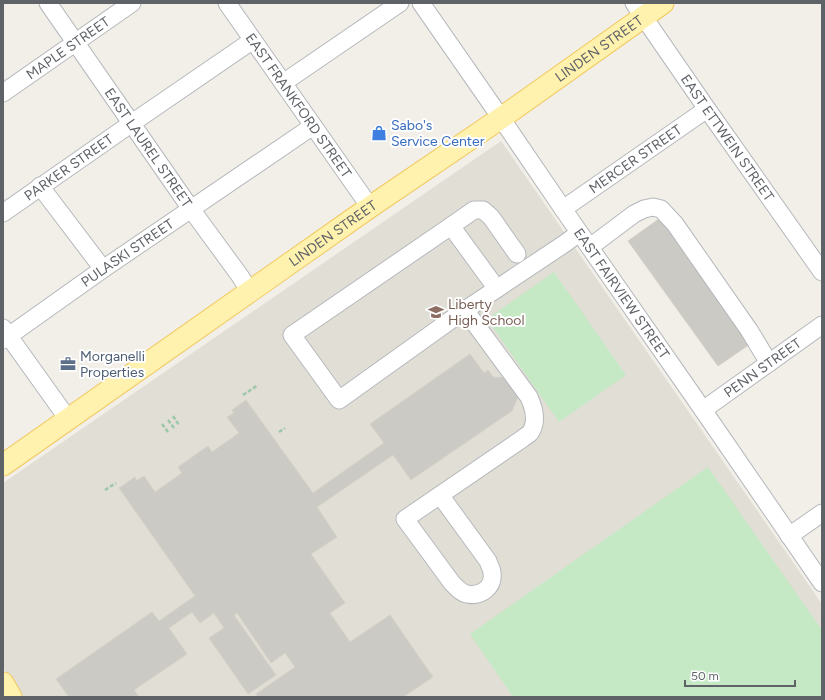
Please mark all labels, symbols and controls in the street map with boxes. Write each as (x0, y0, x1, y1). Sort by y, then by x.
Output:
street label: LINDEN STREET (552, 11, 646, 85)
street label: MAPLE STREET (23, 13, 113, 83)
street label: EAST FRANKFORD STREET (242, 30, 355, 181)
street label: EAST ETTWEIN STREET (677, 71, 778, 205)
street label: EAST LAUREL STREET (101, 85, 196, 211)
place label: Sabo's Service Center (391, 117, 485, 150)
street label: MERCER STREET (586, 121, 685, 197)
shop icon: Sabo's Service Center (370, 124, 388, 142)
street label: PARKER STREET (21, 130, 117, 204)
street label: LINDEN STREET (285, 196, 380, 270)
street label: PULASKI STREET (78, 215, 177, 290)
street label: EAST FAIRVIEW STREET (570, 225, 673, 362)
place label: Liberty High School (448, 296, 525, 329)
school or university icon: Liberty High School (427, 303, 445, 321)
street label: PENN STREET (720, 334, 805, 401)
place label: Morganelli Properties (80, 348, 145, 381)
office icon: Morganelli Properties (59, 355, 77, 373)
scale bar (685, 662, 795, 688)
text: 50 m (691, 669, 719, 683)

